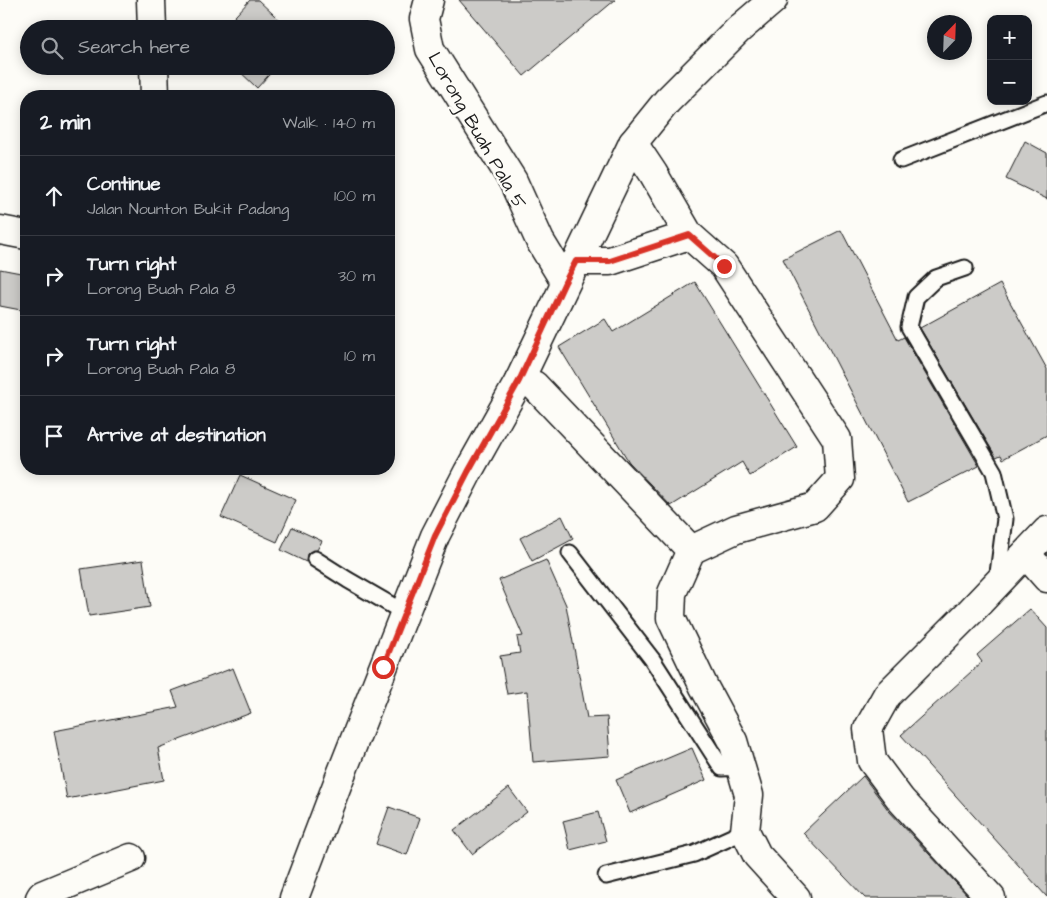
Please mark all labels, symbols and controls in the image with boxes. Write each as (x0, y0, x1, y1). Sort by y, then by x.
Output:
north arrow (927, 15, 972, 60)
map controls (987, 15, 1032, 105)
button: + (987, 15, 1032, 60)
search box (20, 20, 395, 75)
icon: search (38, 34, 66, 62)
text: Search here (78, 34, 190, 61)
street label: Lorong Buah Pala 5 (420, 47, 533, 215)
button: − (987, 60, 1032, 105)
text: 2 min (40, 108, 90, 137)
text: Walk · 140 m (283, 112, 375, 134)
text: Continue (87, 171, 161, 198)
icon: ahead (40, 182, 68, 210)
text: 100 m (334, 185, 375, 207)
text: Jalan Nounton Bukit Padang (87, 198, 289, 220)
text: Turn right (87, 251, 176, 278)
route end (713, 255, 736, 278)
icon: right (40, 262, 68, 290)
text: 30 m (338, 265, 375, 287)
text: Lorong Buah Pala 8 (87, 278, 235, 300)
text: Turn right (87, 331, 176, 358)
icon: right (40, 342, 68, 370)
text: 10 m (344, 345, 375, 367)
text: Lorong Buah Pala 8 (87, 358, 235, 380)
icon: arrive (40, 422, 68, 450)
text: Arrive at destination (87, 422, 266, 449)
route start (372, 656, 395, 679)

